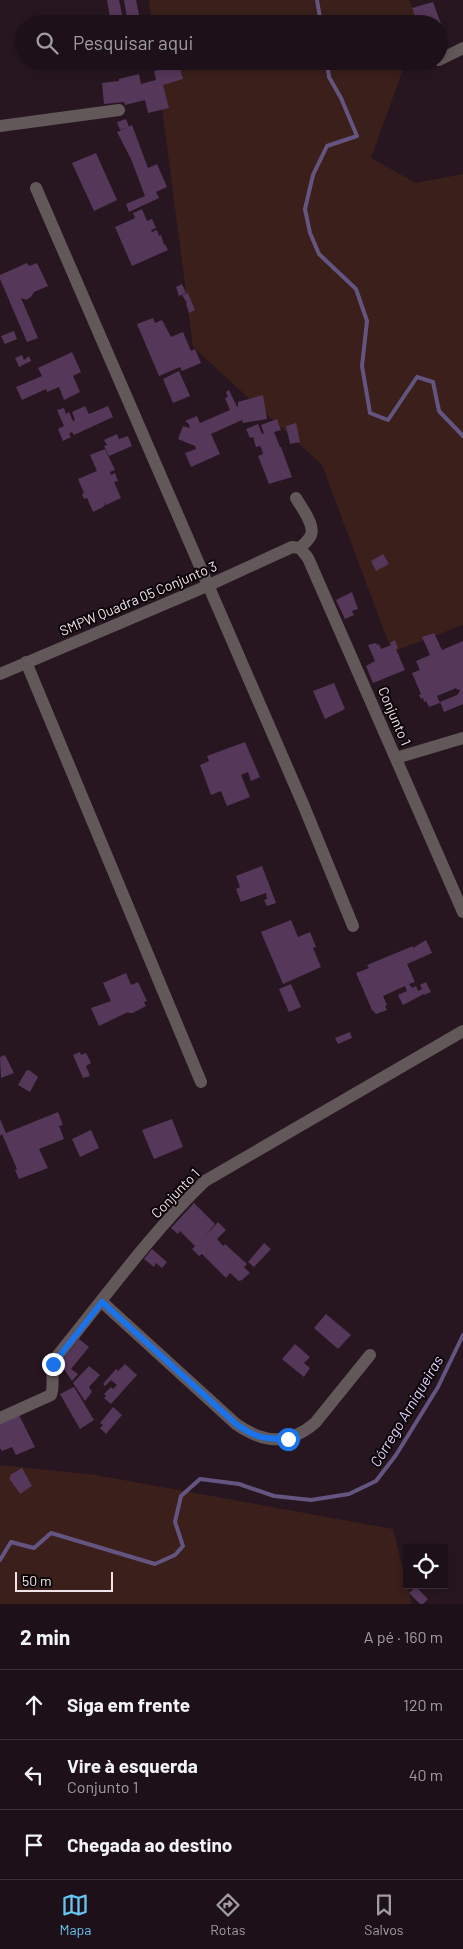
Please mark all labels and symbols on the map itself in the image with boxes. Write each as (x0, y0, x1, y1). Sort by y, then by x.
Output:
street label: SMPW Quadra 05 Conjunto 3 (57, 557, 219, 639)
street label: Conjunto 1 (375, 684, 415, 748)
street label: Conjunto 1 (147, 1165, 203, 1221)
water label: Córrego Arniqueiras (366, 1352, 446, 1470)
route end (42, 1353, 65, 1376)
route start (277, 1428, 300, 1451)
scale bar (15, 1569, 112, 1592)

